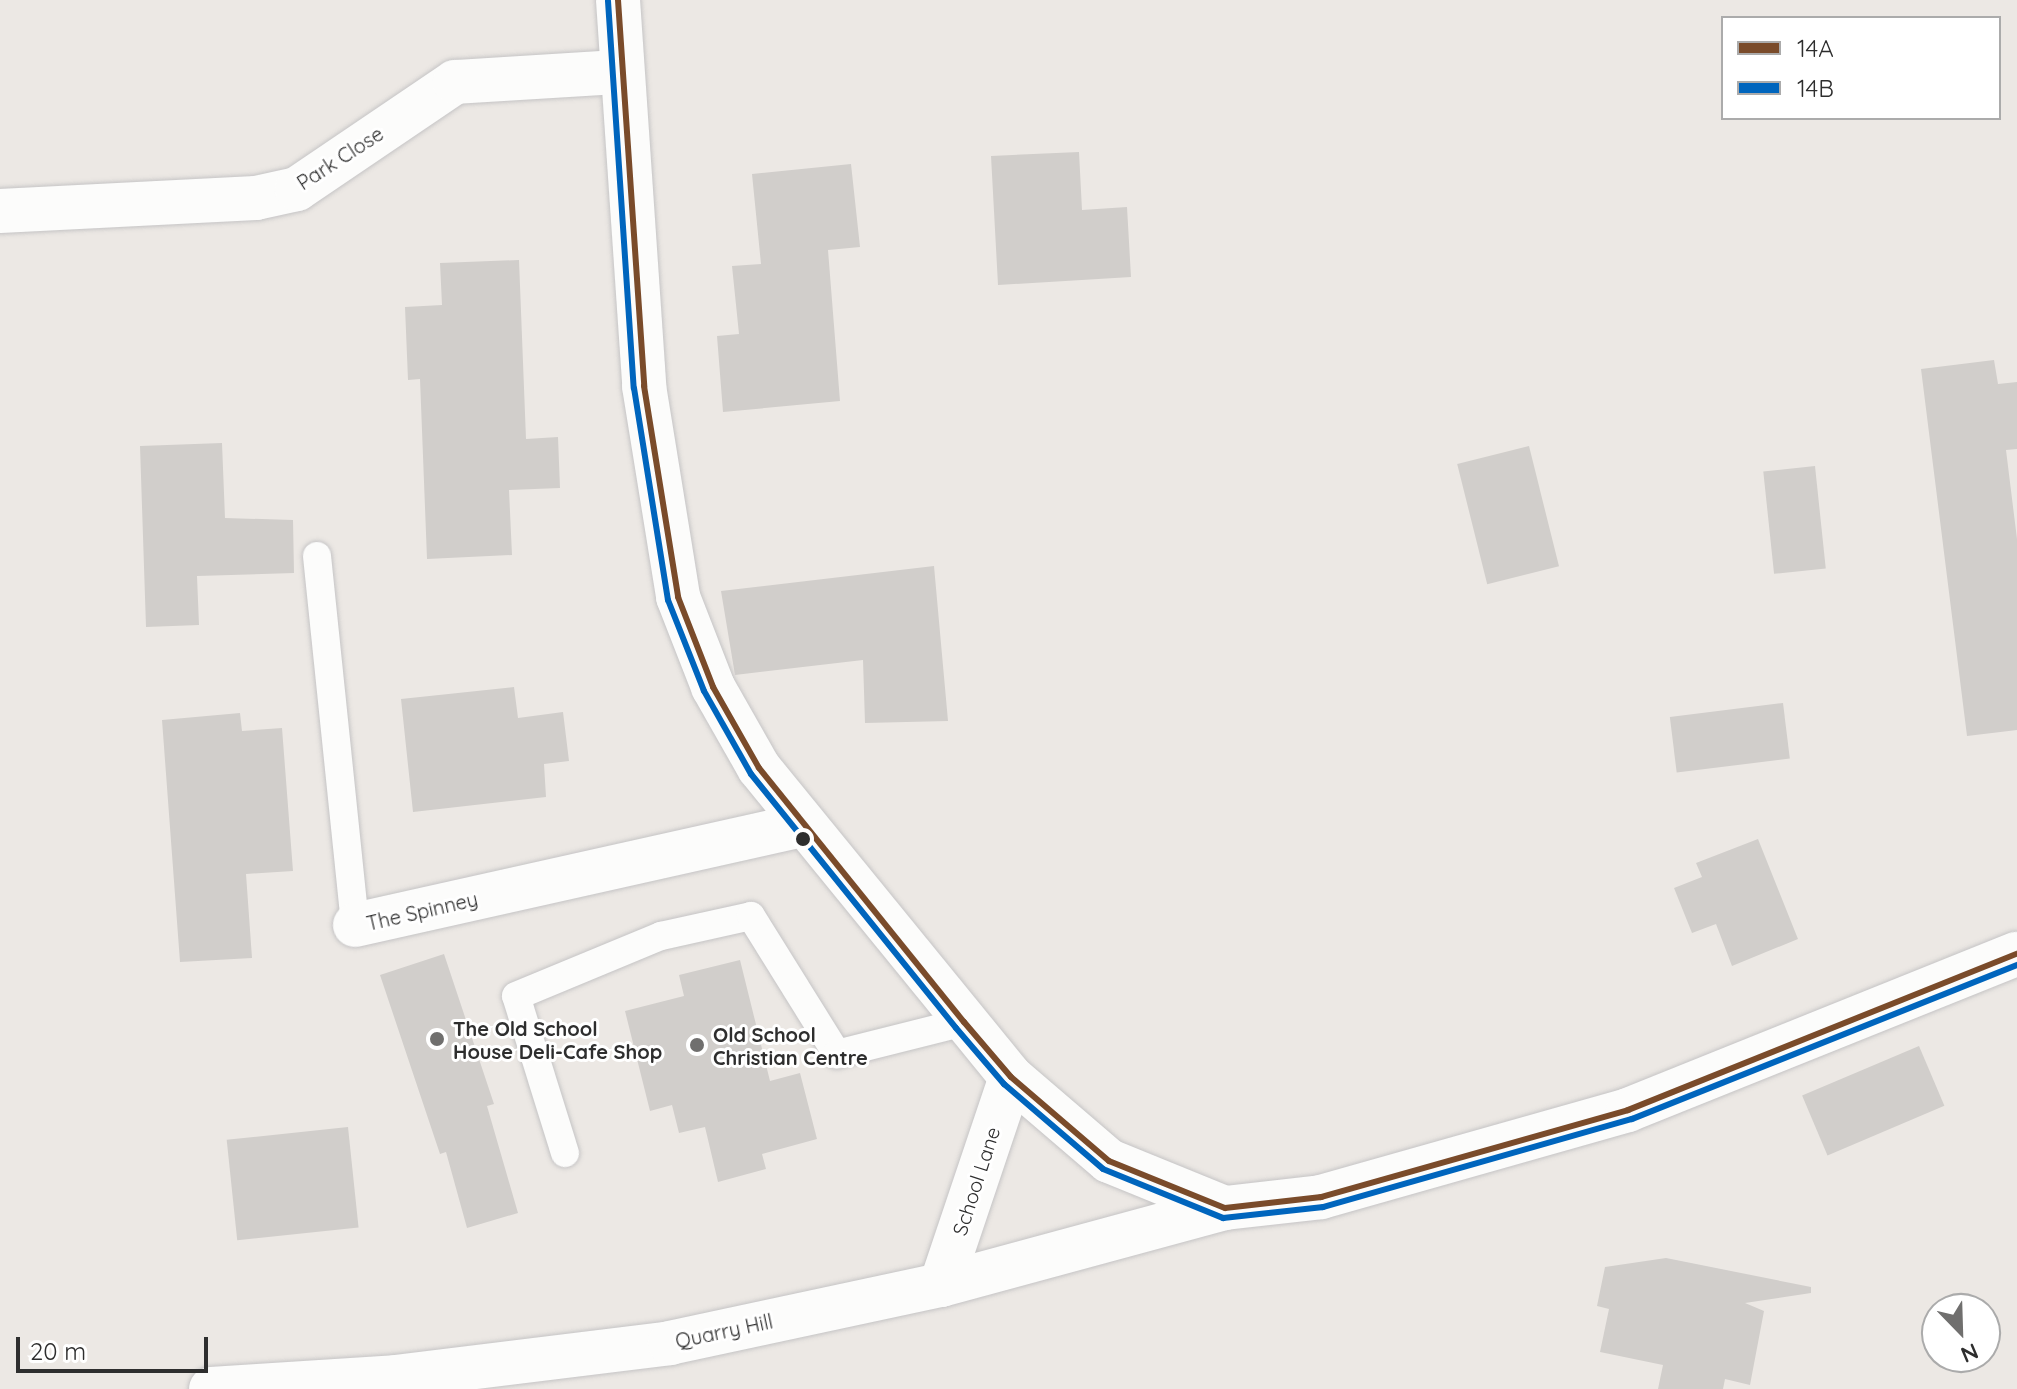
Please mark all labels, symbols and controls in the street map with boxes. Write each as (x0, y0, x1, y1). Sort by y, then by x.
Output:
legend (1721, 16, 2001, 120)
text: 14A (1797, 33, 1834, 63)
text: 14B (1797, 73, 1834, 103)
street label: Park Close (292, 121, 388, 195)
unlabelled marker (795, 831, 811, 847)
street label: The Spinney (364, 887, 480, 935)
place label: The Old School House Deli-Cafe Shop (453, 1016, 662, 1063)
place label: Old School Christian Centre (713, 1022, 868, 1069)
marker: The Old School House Deli-Cafe Shop (428, 1030, 446, 1048)
marker: Old School Christian Centre (688, 1036, 706, 1054)
street label: School Lane (947, 1124, 1005, 1238)
north arrow (1921, 1293, 2001, 1373)
street label: Quarry Hill (673, 1309, 775, 1353)
scale bar (20, 1321, 212, 1371)
text: 20 m (30, 1336, 86, 1366)
text: N (1957, 1337, 1983, 1369)

